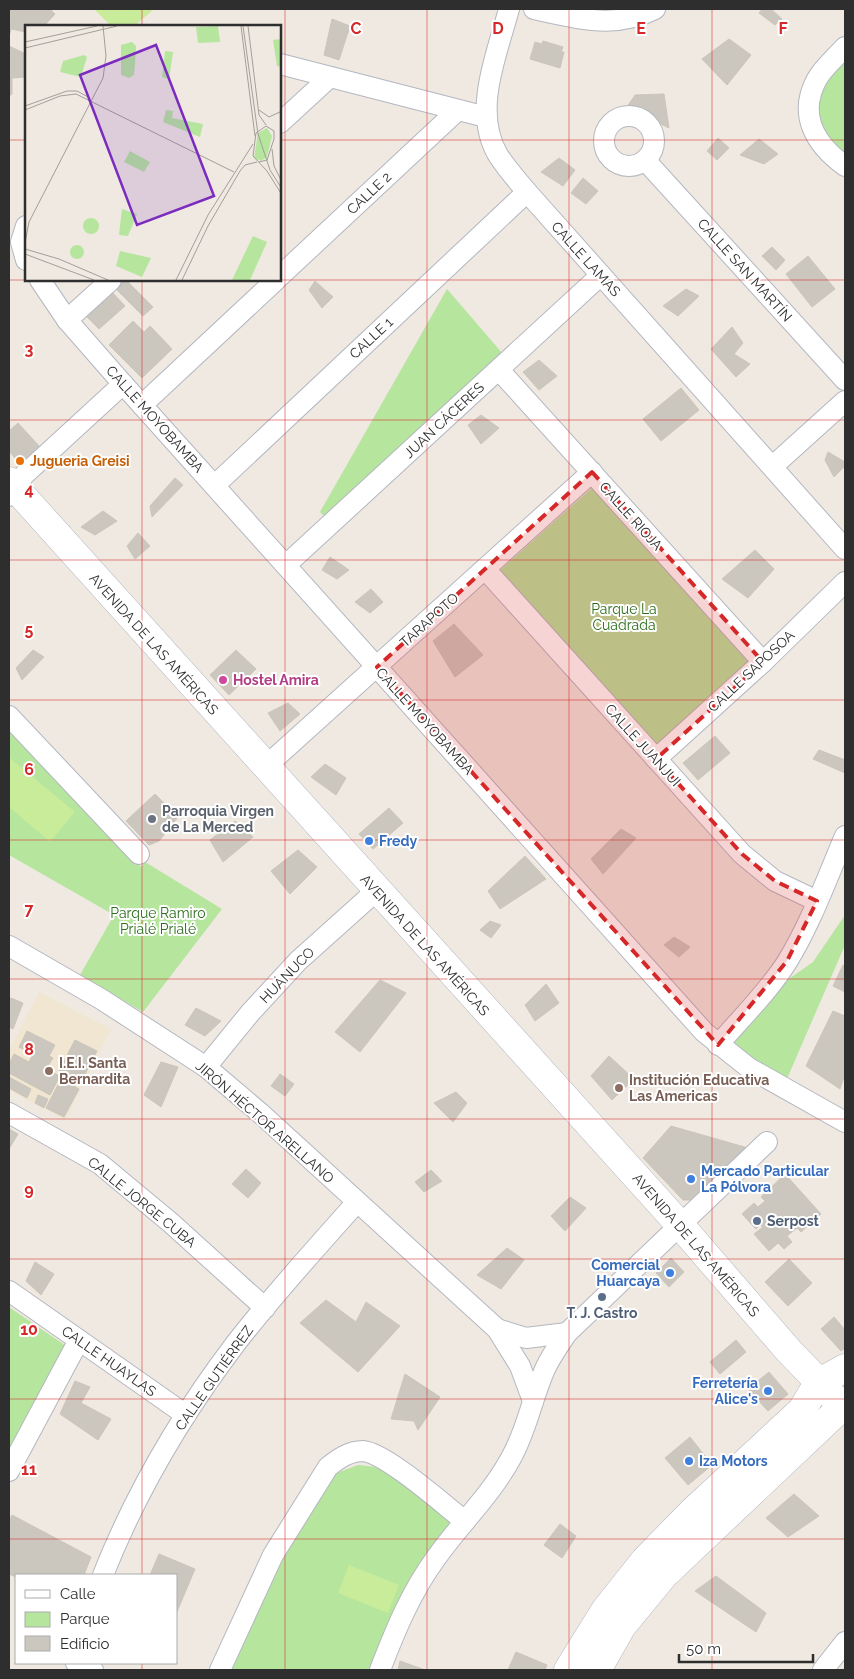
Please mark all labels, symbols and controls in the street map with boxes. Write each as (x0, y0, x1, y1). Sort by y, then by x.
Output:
text: C (351, 19, 362, 38)
text: D (492, 19, 504, 38)
text: E (636, 19, 646, 38)
text: F (778, 19, 788, 38)
inset map (25, 25, 281, 281)
street label: CALLE 2 (344, 169, 394, 217)
street label: CALLE SAN MARTÍN (695, 215, 796, 325)
street label: CALLE LAMAS (548, 218, 624, 300)
street label: CALLE 1 (346, 314, 396, 362)
text: 3 (25, 340, 34, 359)
street label: CALLE MOYOBAMBA (103, 362, 207, 476)
street label: JUAN CÁCERES (400, 378, 488, 461)
place label: Jugueria Greisi (30, 453, 130, 469)
marker: Jugueria Greisi (14, 455, 26, 467)
street label: CALLE RIOJA (596, 479, 666, 554)
text: 4 (24, 480, 34, 499)
street label: AVENIDA DE LAS AMÉRICAS (86, 569, 223, 718)
street label: TARAPOTO (396, 590, 462, 650)
park label: Parque La Cuadrada (591, 601, 657, 633)
text: 5 (25, 620, 34, 639)
street label: CALLE SAPOSOA (704, 626, 798, 715)
street label: CALLE MOYOBAMBA (373, 664, 477, 778)
place label: Hostel Amira (233, 672, 319, 688)
marker: Hostel Amira (217, 674, 229, 686)
street label: CALLE JUANJUI (602, 701, 684, 789)
text: 6 (24, 760, 34, 779)
place label: Parroquia Virgen de La Merced (162, 803, 274, 835)
marker: Parroquia Virgen de La Merced (146, 813, 158, 825)
place label: Fredy (379, 833, 417, 849)
marker: Fredy (363, 835, 375, 847)
street label: AVENIDA DE LAS AMÉRICAS (357, 870, 494, 1019)
text: 7 (25, 900, 34, 919)
park label: Parque Ramiro Prialé Prialé (110, 905, 206, 937)
street label: HUÁNUCO (256, 943, 318, 1006)
text: 8 (24, 1040, 34, 1059)
place label: I.E.I. Santa Bernardita (59, 1055, 130, 1087)
street label: JIRÓN HÉCTOR ARELLANO (193, 1057, 338, 1186)
marker: I.E.I. Santa Bernardita (43, 1065, 55, 1077)
place label: Institución Educativa Las Americas (629, 1072, 769, 1104)
marker: Institución Educativa Las Americas (613, 1082, 625, 1094)
street label: CALLE JORGE CUBA (85, 1154, 200, 1251)
place label: Mercado Particular La Pólvora (701, 1163, 830, 1195)
street label: AVENIDA DE LAS AMÉRICAS (629, 1169, 764, 1320)
marker: Mercado Particular La Pólvora (685, 1173, 697, 1185)
text: 9 (24, 1180, 34, 1199)
place label: Serpost (767, 1213, 820, 1229)
marker: Serpost (751, 1215, 763, 1227)
place label: Comercial Huarcaya (591, 1257, 661, 1289)
marker: Comercial Huarcaya (664, 1267, 676, 1279)
marker: T. J. Castro (596, 1291, 608, 1303)
place label: T. J. Castro (567, 1305, 638, 1321)
text: 10 (20, 1320, 38, 1339)
street label: CALLE GUTIÉRREZ (171, 1322, 256, 1433)
street label: CALLE HUAYLAS (59, 1323, 160, 1400)
place label: Ferretería Alice's (692, 1375, 758, 1407)
marker: Ferretería Alice's (762, 1385, 774, 1397)
place label: Iza Motors (699, 1453, 768, 1469)
marker: Iza Motors (683, 1455, 695, 1467)
text: 11 (21, 1460, 37, 1479)
legend (15, 1574, 178, 1664)
text: Calle (60, 1585, 96, 1603)
text: Parque (60, 1610, 110, 1628)
scale bar (679, 1632, 813, 1664)
text: Edificio (60, 1635, 110, 1653)
text: 50 m (686, 1640, 721, 1658)

